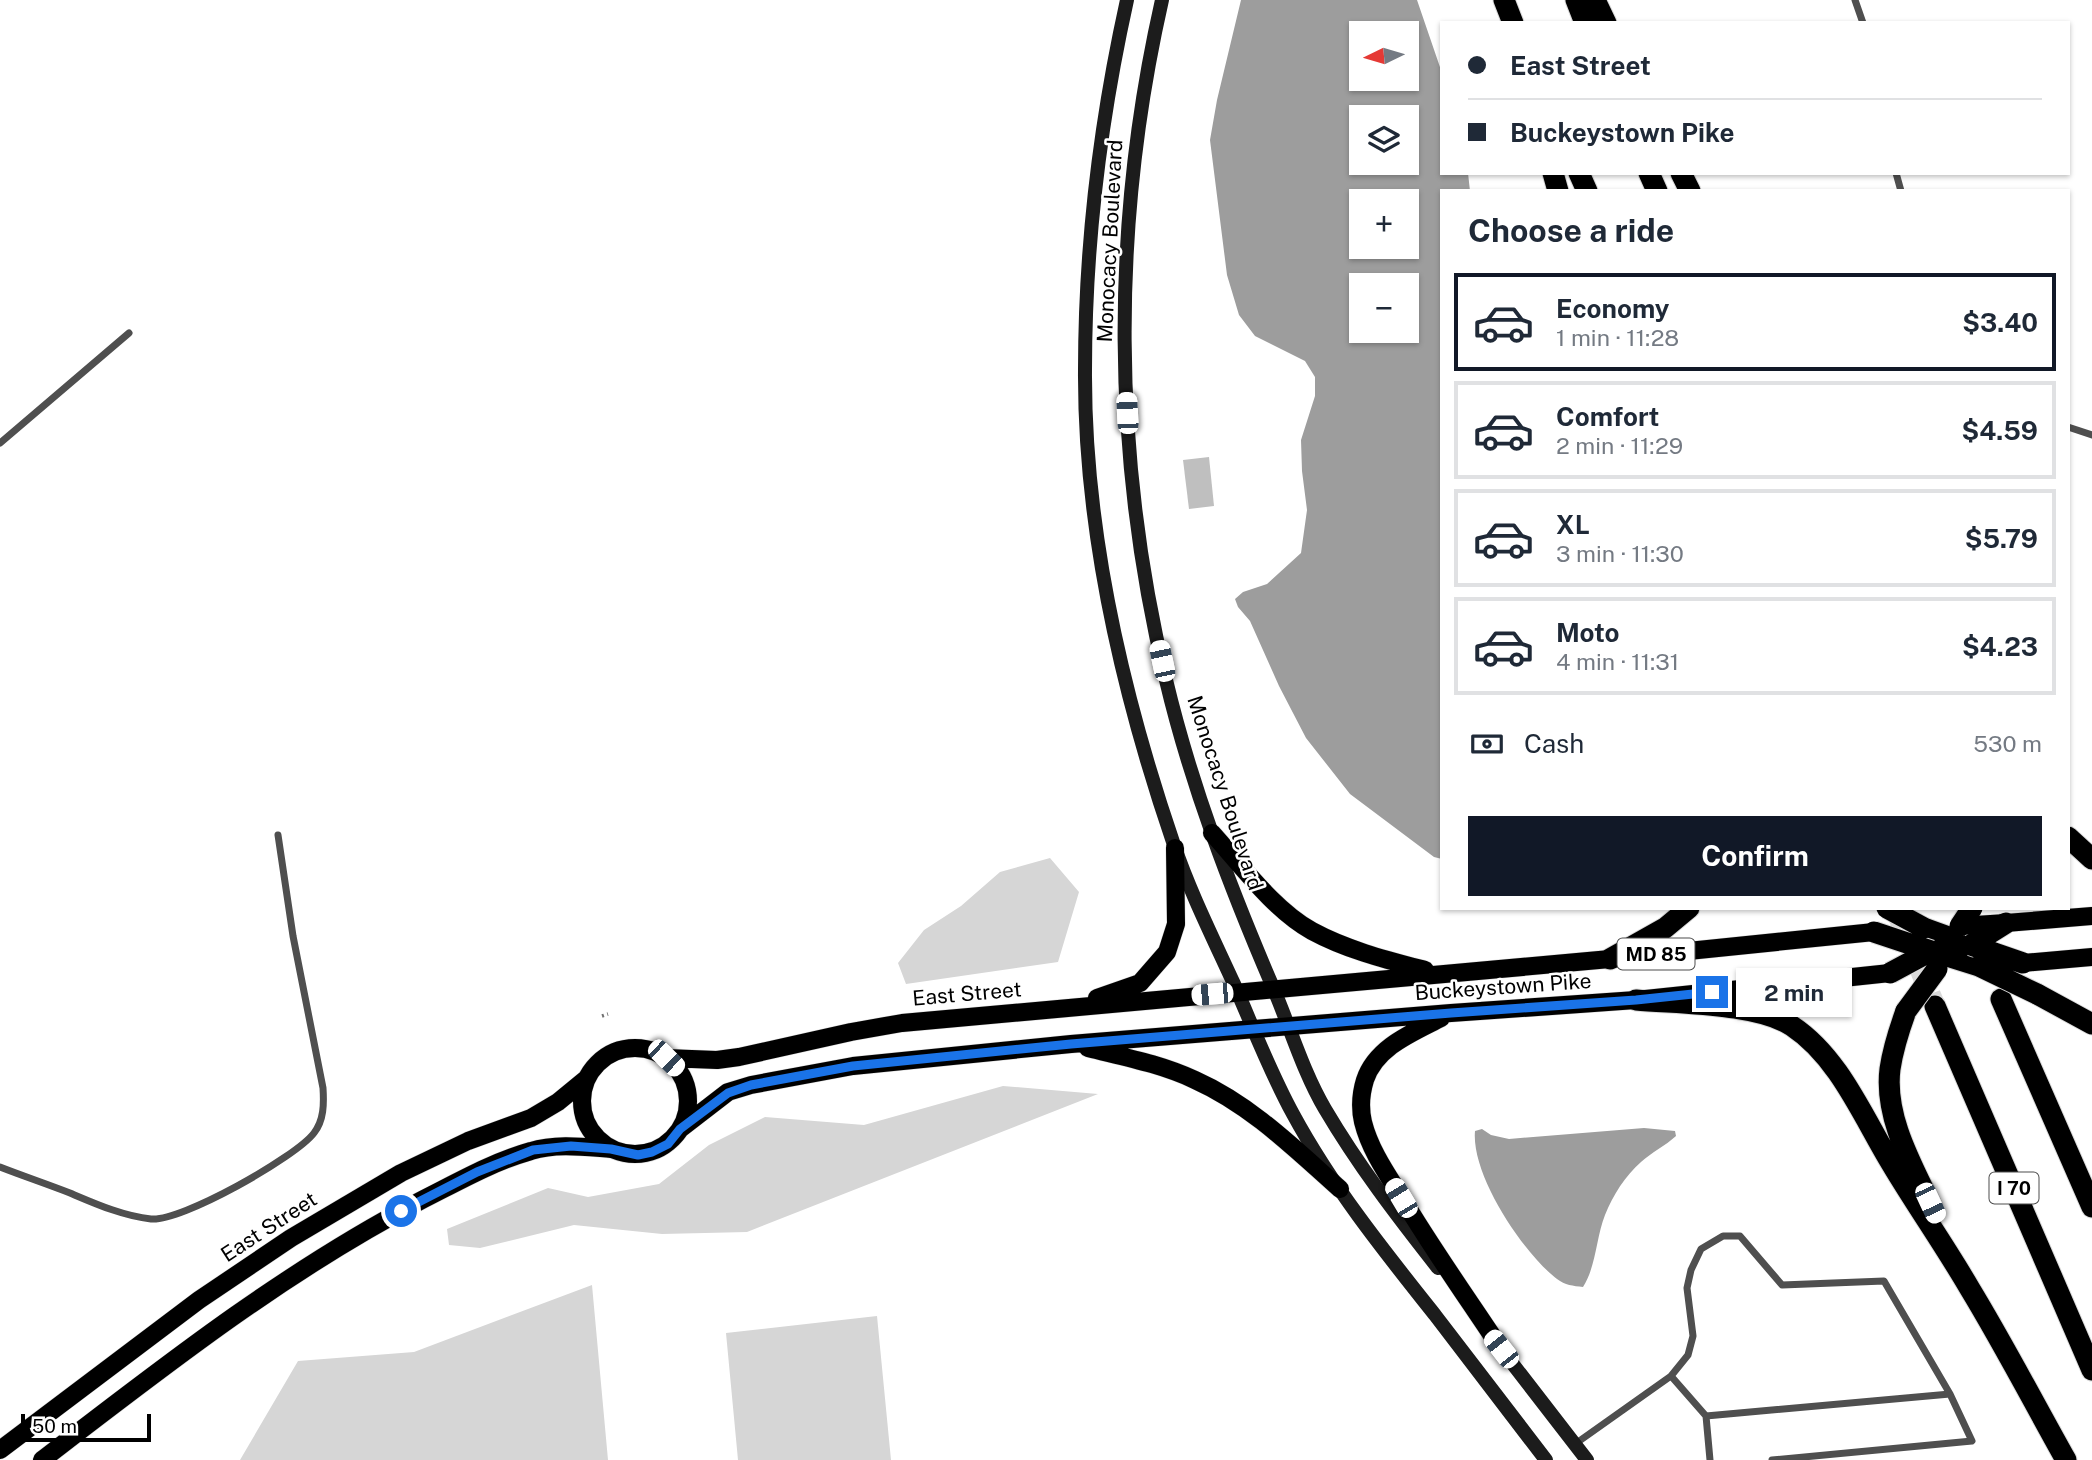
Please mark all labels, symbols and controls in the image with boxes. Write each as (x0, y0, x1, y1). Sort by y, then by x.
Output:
north arrow (1349, 21, 1419, 91)
map controls (1349, 21, 1419, 343)
text: East Street (1510, 50, 1651, 81)
button: layers (1349, 105, 1419, 175)
text: Buckeystown Pike (1510, 117, 1734, 148)
street label: Monocacy Boulevard (1092, 139, 1127, 343)
button: + (1349, 189, 1419, 259)
text: Choose a ride (1468, 212, 1674, 249)
button: − (1349, 273, 1419, 343)
icon: car (1472, 291, 1535, 354)
text: Economy (1556, 293, 1669, 324)
text: $3.40 (1962, 307, 2038, 338)
text: 1 min · 11:28 (1556, 324, 1679, 351)
car (1116, 391, 1139, 435)
icon: car (1472, 399, 1535, 462)
text: Comfort (1556, 401, 1659, 432)
text: $4.59 (1962, 415, 2038, 446)
text: 2 min · 11:29 (1556, 432, 1683, 459)
icon: car (1472, 507, 1535, 570)
text: XL (1556, 509, 1590, 540)
text: $5.79 (1965, 523, 2038, 554)
text: 3 min · 11:30 (1556, 540, 1684, 567)
icon: car (1472, 615, 1535, 678)
text: Moto (1556, 617, 1619, 648)
text: $4.23 (1962, 631, 2038, 662)
car (1148, 638, 1177, 684)
text: 4 min · 11:31 (1556, 648, 1679, 675)
street label: Monocacy Boulevard (1182, 692, 1269, 893)
icon: cash (1468, 725, 1506, 763)
text: Cash (1524, 728, 1584, 759)
text: 530 m (1973, 730, 2042, 757)
button: Confirm (1468, 816, 2042, 896)
road number: MD 85 (1618, 938, 1694, 970)
street label: Buckeystown Pike (1414, 968, 1592, 1005)
callout: 2 min (1736, 968, 1852, 1016)
street label: East Street (911, 976, 1023, 1011)
route end (1696, 976, 1728, 1008)
text: 2 min (1764, 979, 1824, 1006)
car (1191, 982, 1234, 1006)
car (644, 1036, 689, 1080)
road number: I 70 (1990, 1172, 2038, 1204)
car (1382, 1175, 1421, 1221)
car (1912, 1180, 1949, 1226)
street label: East Street (216, 1186, 321, 1267)
route start (385, 1195, 417, 1227)
car (1480, 1326, 1523, 1372)
scale bar (21, 1411, 150, 1443)
text: 50 m (32, 1415, 77, 1437)

